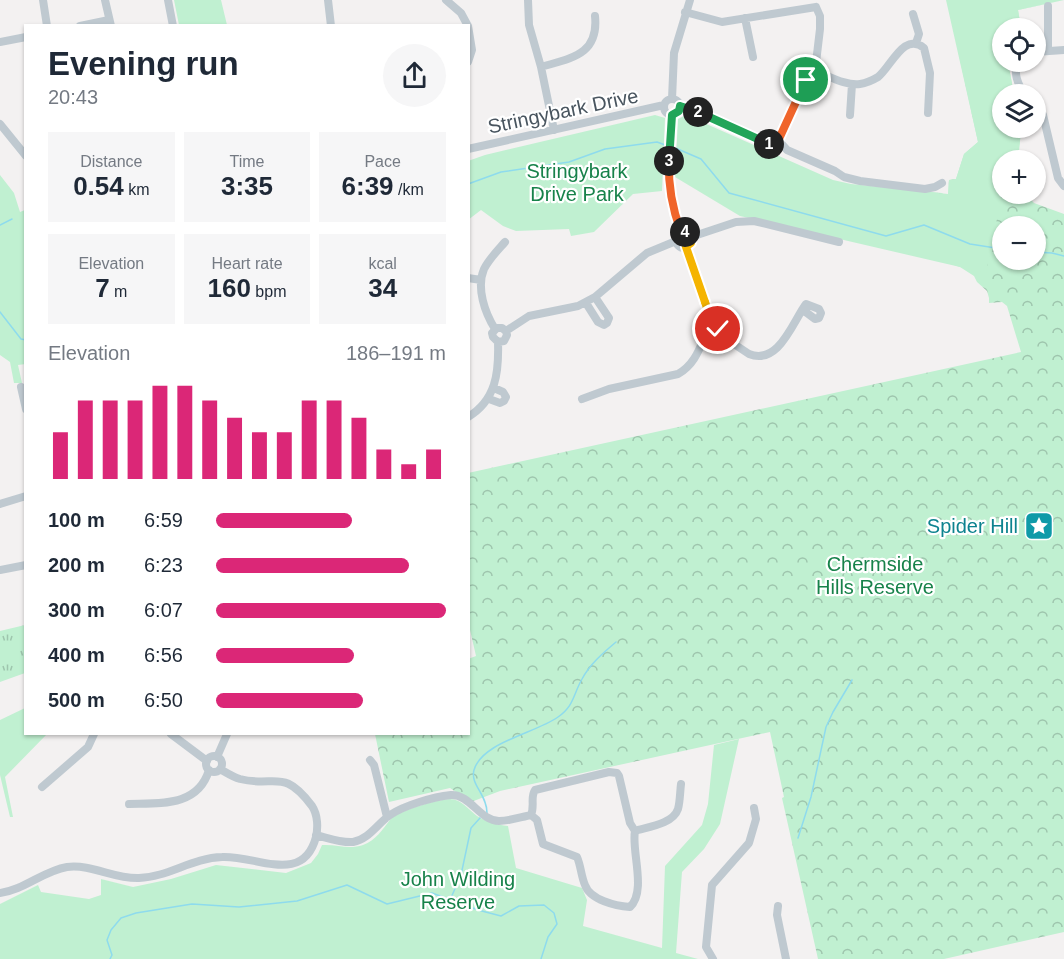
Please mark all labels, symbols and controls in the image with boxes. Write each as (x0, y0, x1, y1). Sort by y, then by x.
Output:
map controls (992, 18, 1046, 270)
button: locate (992, 18, 1046, 72)
button: share (383, 44, 446, 107)
text: Evening run (48, 45, 239, 82)
pin (780, 54, 831, 105)
icon: arrive (789, 63, 822, 96)
street label: Stringybark Drive (486, 84, 640, 138)
button: layers (992, 84, 1046, 138)
text: 20:43 (48, 86, 98, 108)
pin: 2 (683, 97, 713, 127)
text: 2 (694, 103, 702, 120)
pin: 1 (754, 129, 784, 159)
text: 1 (765, 135, 773, 152)
pin: 3 (654, 146, 684, 176)
button: + (992, 150, 1046, 204)
text: 3 (665, 152, 673, 169)
text: Distance (80, 153, 142, 170)
text: Time (230, 153, 264, 170)
text: Pace (364, 153, 401, 170)
park label: Stringybark Drive Park (526, 160, 629, 205)
text: 0.54 (73, 171, 124, 201)
text: 3:35 (221, 171, 273, 201)
text: 6:39 (342, 171, 394, 201)
text: km (124, 181, 150, 198)
text: /km (394, 181, 424, 198)
button: − (992, 216, 1046, 270)
pin: 4 (670, 217, 700, 247)
text: 4 (681, 223, 689, 240)
text: Elevation (78, 255, 144, 272)
text: Heart rate (211, 255, 283, 272)
text: kcal (368, 255, 397, 272)
text: 7 (95, 273, 110, 303)
text: 160 (208, 273, 251, 303)
text: 34 (368, 273, 397, 303)
text: m (110, 283, 127, 300)
text: bpm (251, 283, 286, 300)
pin (692, 303, 743, 354)
icon: check (701, 312, 734, 345)
text: Elevation (48, 342, 130, 364)
text: 186–191 m (346, 342, 446, 364)
text: 100 m (48, 509, 105, 531)
text: 6:59 (144, 509, 183, 531)
place icon: Spider Hill (1023, 510, 1055, 542)
place label: Spider Hill (927, 515, 1018, 537)
park label: Chermside Hills Reserve (816, 553, 934, 598)
text: 200 m (48, 554, 105, 576)
text: 6:23 (144, 554, 183, 576)
text: 300 m (48, 599, 105, 621)
text: 6:07 (144, 599, 183, 621)
text: 400 m (48, 644, 105, 666)
text: 6:56 (144, 644, 183, 666)
text: 500 m (48, 689, 105, 711)
text: 6:50 (144, 689, 183, 711)
park label: John Wilding Reserve (401, 868, 515, 913)

